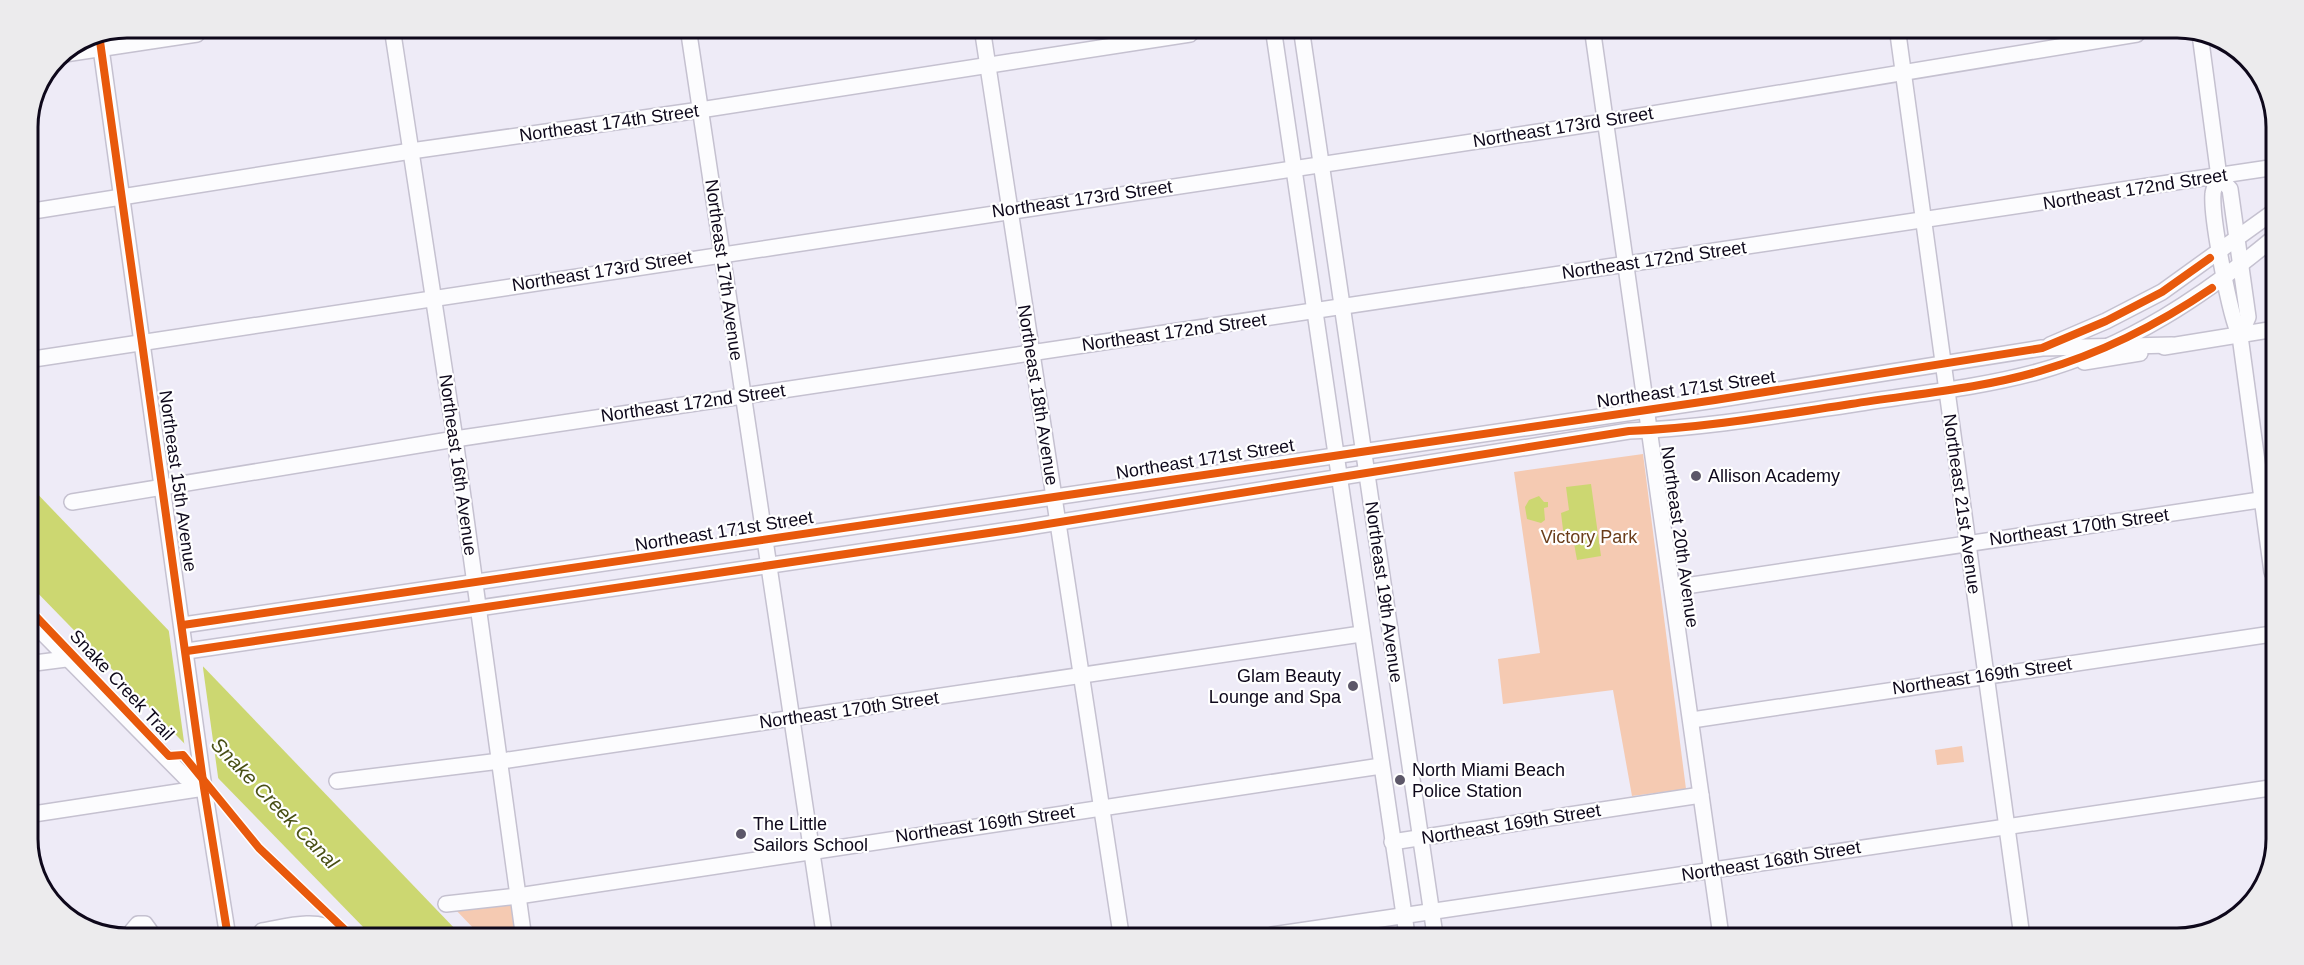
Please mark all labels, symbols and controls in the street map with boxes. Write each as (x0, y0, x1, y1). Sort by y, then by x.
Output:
street label: Northeast 174th Street (518, 100, 700, 146)
street label: Northeast 173rd Street (1472, 103, 1654, 151)
street label: Northeast 172nd Street (2042, 165, 2228, 213)
street label: Northeast 173rd Street (990, 176, 1174, 222)
street label: Northeast 17th Avenue (701, 178, 747, 362)
street label: Northeast 172nd Street (1560, 237, 1748, 283)
street label: Northeast 173rd Street (511, 247, 693, 295)
street label: Northeast 18th Avenue (1014, 303, 1062, 487)
street label: Northeast 172nd Street (1080, 309, 1268, 355)
street label: Northeast 171st Street (1595, 367, 1777, 411)
street label: Northeast 16th Avenue (435, 373, 481, 557)
street label: Northeast 172nd Street (599, 380, 787, 426)
street label: Northeast 15th Avenue (155, 389, 201, 573)
street label: Northeast 21st Avenue (1939, 413, 1985, 595)
street label: Northeast 171st Street (1114, 435, 1296, 483)
street label: Northeast 20th Avenue (1657, 445, 1703, 629)
place label: Allison Academy (1708, 466, 1840, 486)
marker: Allison Academy (1689, 469, 1703, 483)
street label: Northeast 19th Avenue (1361, 500, 1407, 684)
street label: Northeast 170th Street (1988, 504, 2170, 550)
street label: Northeast 171st Street (633, 507, 815, 555)
park label: Victory Park (1541, 527, 1638, 547)
street label: Snake Creek Trail (66, 626, 178, 744)
street label: Northeast 169th Street (1891, 653, 2073, 699)
place label: Glam Beauty Lounge and Spa (1209, 666, 1342, 707)
marker: Glam Beauty Lounge and Spa (1346, 679, 1360, 693)
street label: Northeast 170th Street (758, 687, 940, 733)
water label: Snake Creek Canal (207, 733, 344, 873)
place label: North Miami Beach Police Station (1412, 760, 1565, 801)
marker: North Miami Beach Police Station (1393, 773, 1407, 787)
street label: Northeast 169th Street (1420, 800, 1602, 848)
street label: Northeast 169th Street (894, 801, 1076, 847)
place label: The Little Sailors School (753, 814, 868, 855)
marker: The Little Sailors School (734, 827, 748, 841)
street label: Northeast 168th Street (1680, 837, 1862, 885)

